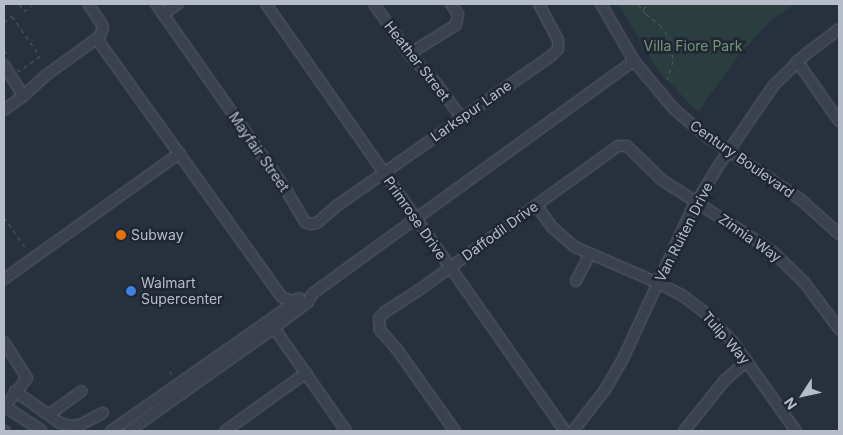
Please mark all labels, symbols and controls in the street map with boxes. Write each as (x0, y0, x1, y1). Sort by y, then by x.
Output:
street label: Heather Street (381, 18, 453, 104)
park label: Villa Fiore Park (644, 38, 742, 54)
street label: Larkspur Lane (427, 77, 515, 145)
street label: Mayfair Street (225, 109, 293, 195)
street label: Century Boulevard (687, 117, 797, 201)
street label: Primrose Drive (380, 173, 450, 263)
street label: Van Ruiten Drive (652, 180, 716, 284)
street label: Daffodil Drive (459, 198, 541, 264)
street label: Zinnia Way (715, 210, 785, 266)
place label: Subway (131, 227, 184, 243)
marker: Subway (115, 229, 127, 241)
place label: Walmart Supercenter (141, 275, 222, 308)
marker: Walmart Supercenter (125, 285, 137, 297)
street label: Tulip Way (699, 308, 753, 368)
north arrow (778, 370, 828, 420)
text: N (780, 395, 800, 413)

